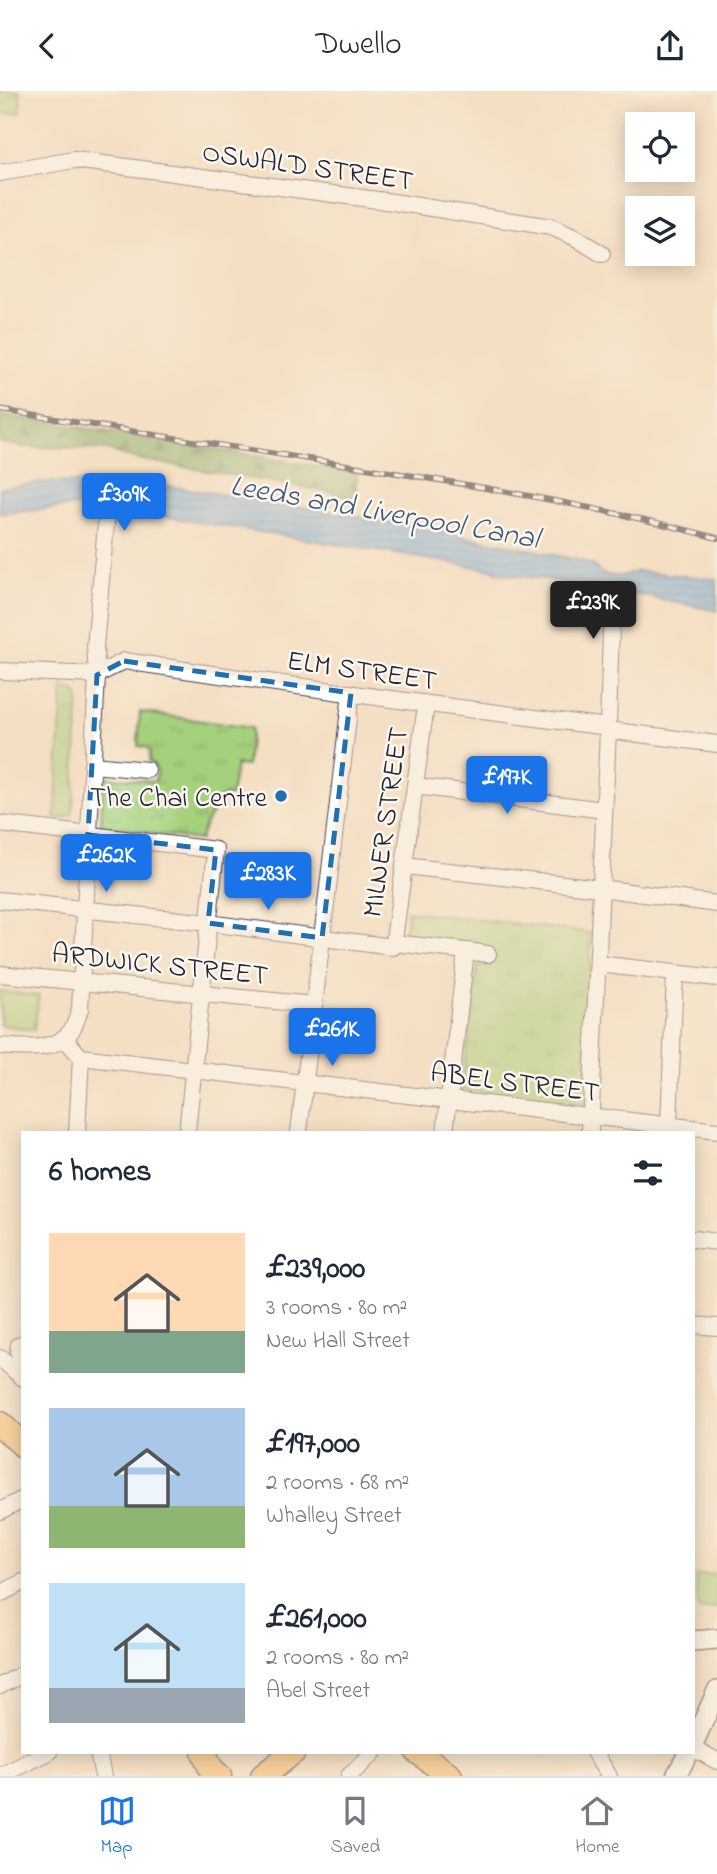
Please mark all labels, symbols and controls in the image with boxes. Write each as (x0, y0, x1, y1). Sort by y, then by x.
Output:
text: Dwello (315, 22, 402, 69)
icon: back (28, 27, 66, 65)
icon: share (651, 27, 689, 65)
map controls (625, 112, 695, 266)
button: locate (625, 112, 695, 182)
street label: OSWALD STREET (199, 133, 416, 204)
button: layers (625, 196, 695, 266)
water label: Leeds and Liverpool Canal (227, 465, 546, 563)
pin: £309K (75, 473, 173, 533)
text: £309K (98, 479, 150, 512)
pin: £239K (544, 581, 642, 641)
text: £239K (566, 587, 620, 620)
street label: ELM STREET (284, 642, 439, 703)
street label: MILNER STREET (354, 725, 421, 920)
pin: £197K (458, 757, 556, 816)
text: £197K (482, 762, 532, 795)
place label: The Chai Centre (90, 779, 267, 820)
marker: The Chai Centre (273, 788, 289, 804)
pin: £262K (57, 835, 155, 894)
text: £262K (77, 840, 135, 873)
pin: £283K (219, 853, 317, 912)
text: £283K (240, 858, 296, 891)
street label: ARDWICK STREET (50, 935, 270, 998)
pin: £261K (283, 1009, 381, 1068)
text: £261K (305, 1014, 359, 1047)
street label: ABEL STREET (428, 1054, 601, 1115)
text: 6 homes (49, 1151, 152, 1195)
icon: filters (629, 1154, 667, 1192)
text: £239,000 (266, 1248, 365, 1292)
icon: home (105, 1261, 189, 1345)
text: 3 rooms · 80 m² (266, 1292, 407, 1325)
text: New Hall Street (266, 1325, 410, 1358)
text: £197,000 (266, 1423, 360, 1467)
icon: home (105, 1436, 189, 1520)
text: 2 rooms · 68 m² (266, 1467, 409, 1500)
text: Whalley Street (266, 1500, 402, 1533)
text: £261,000 (266, 1598, 367, 1642)
icon: home (105, 1611, 189, 1695)
text: 2 rooms · 80 m² (266, 1642, 409, 1675)
text: Abel Street (266, 1675, 370, 1708)
tab: Map (98, 1792, 136, 1861)
tab: Saved (331, 1792, 380, 1861)
tab: Home (575, 1792, 619, 1861)

